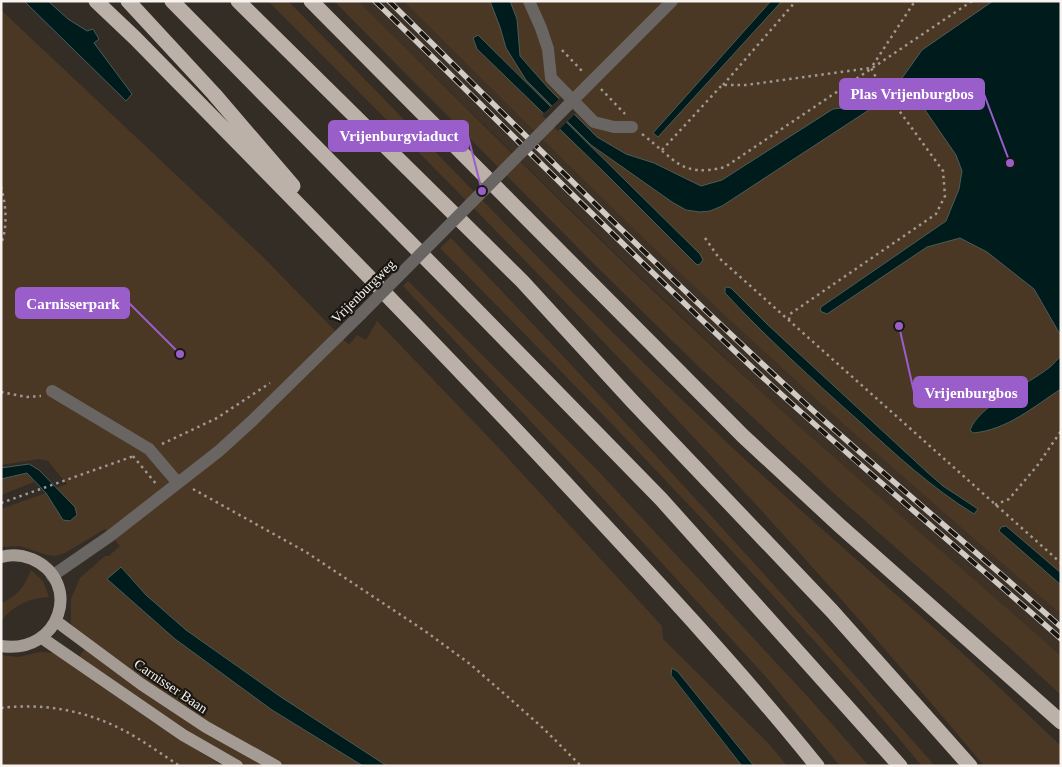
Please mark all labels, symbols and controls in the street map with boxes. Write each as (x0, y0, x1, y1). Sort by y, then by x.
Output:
callout: Plas Vrijenburgbos (840, 79, 984, 109)
text: Plas Vrijenburgbos (850, 86, 974, 102)
callout: Vrijenburgviaduct (329, 121, 468, 151)
text: Vrijenburgviaduct (340, 128, 458, 144)
street label: Vrijenburgweg (328, 256, 398, 326)
callout: Carnisserpark (16, 288, 129, 318)
text: Carnisserpark (26, 296, 120, 312)
callout: Vrijenburgbos (914, 377, 1027, 407)
text: Vrijenburgbos (924, 385, 1018, 401)
street label: Carnisser Baan (131, 656, 210, 716)

